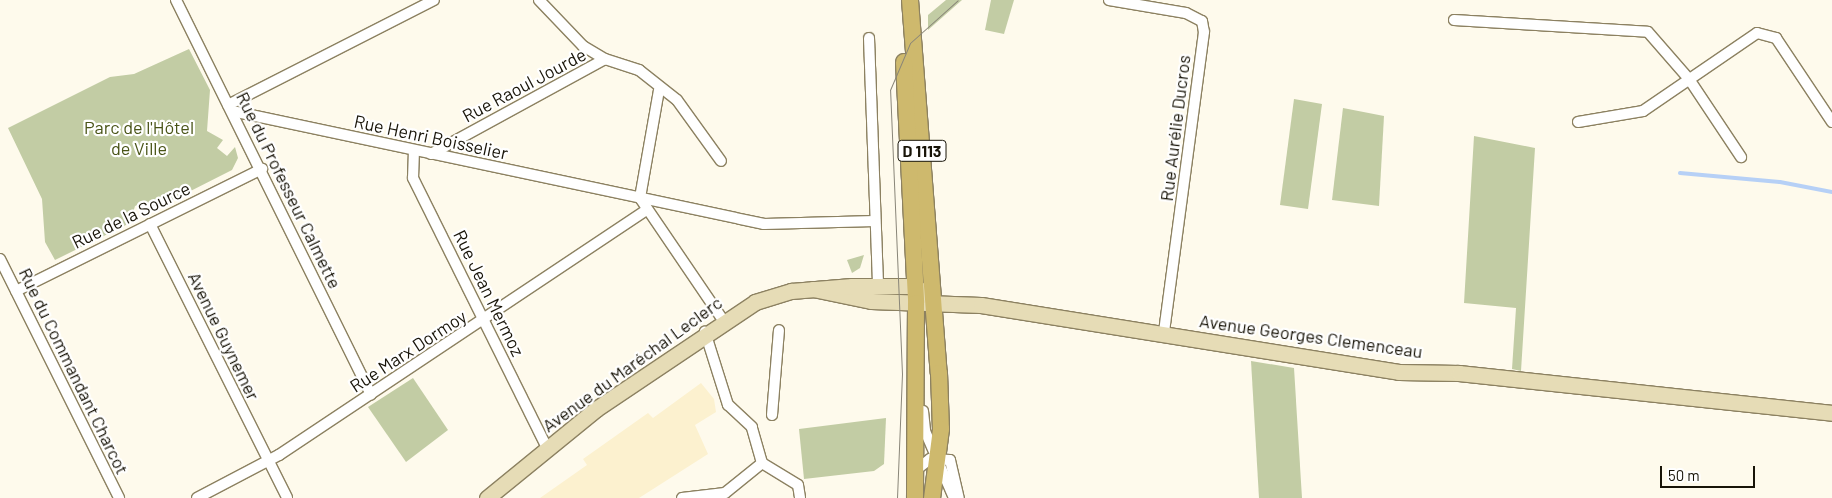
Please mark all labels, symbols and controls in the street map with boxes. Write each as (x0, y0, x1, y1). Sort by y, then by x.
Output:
street label: Rue Raoul Jourde (458, 43, 590, 127)
street label: Rue Aurélie Ducros (1155, 54, 1195, 202)
street label: Rue du Professeur Calmette (232, 88, 346, 292)
street label: Rue Henri Boisselier (352, 110, 510, 164)
park label: Parc de l'Hôtel de Ville (84, 117, 194, 160)
road number: D 1113 (897, 138, 947, 164)
street label: Rue de la Source (68, 177, 194, 253)
street label: Rue Jean Mermoz (449, 226, 529, 360)
street label: Rue du Commandant Charcot (15, 264, 133, 478)
street label: Avenue Guynemer (184, 268, 264, 404)
street label: Avenue du Maréchal Leclerc (538, 292, 726, 436)
street label: Rue Marx Dormoy (346, 305, 470, 397)
street label: Avenue Georges Clemenceau (1198, 310, 1424, 362)
scale bar (1662, 456, 1757, 488)
text: 50 m (1668, 466, 1700, 484)

